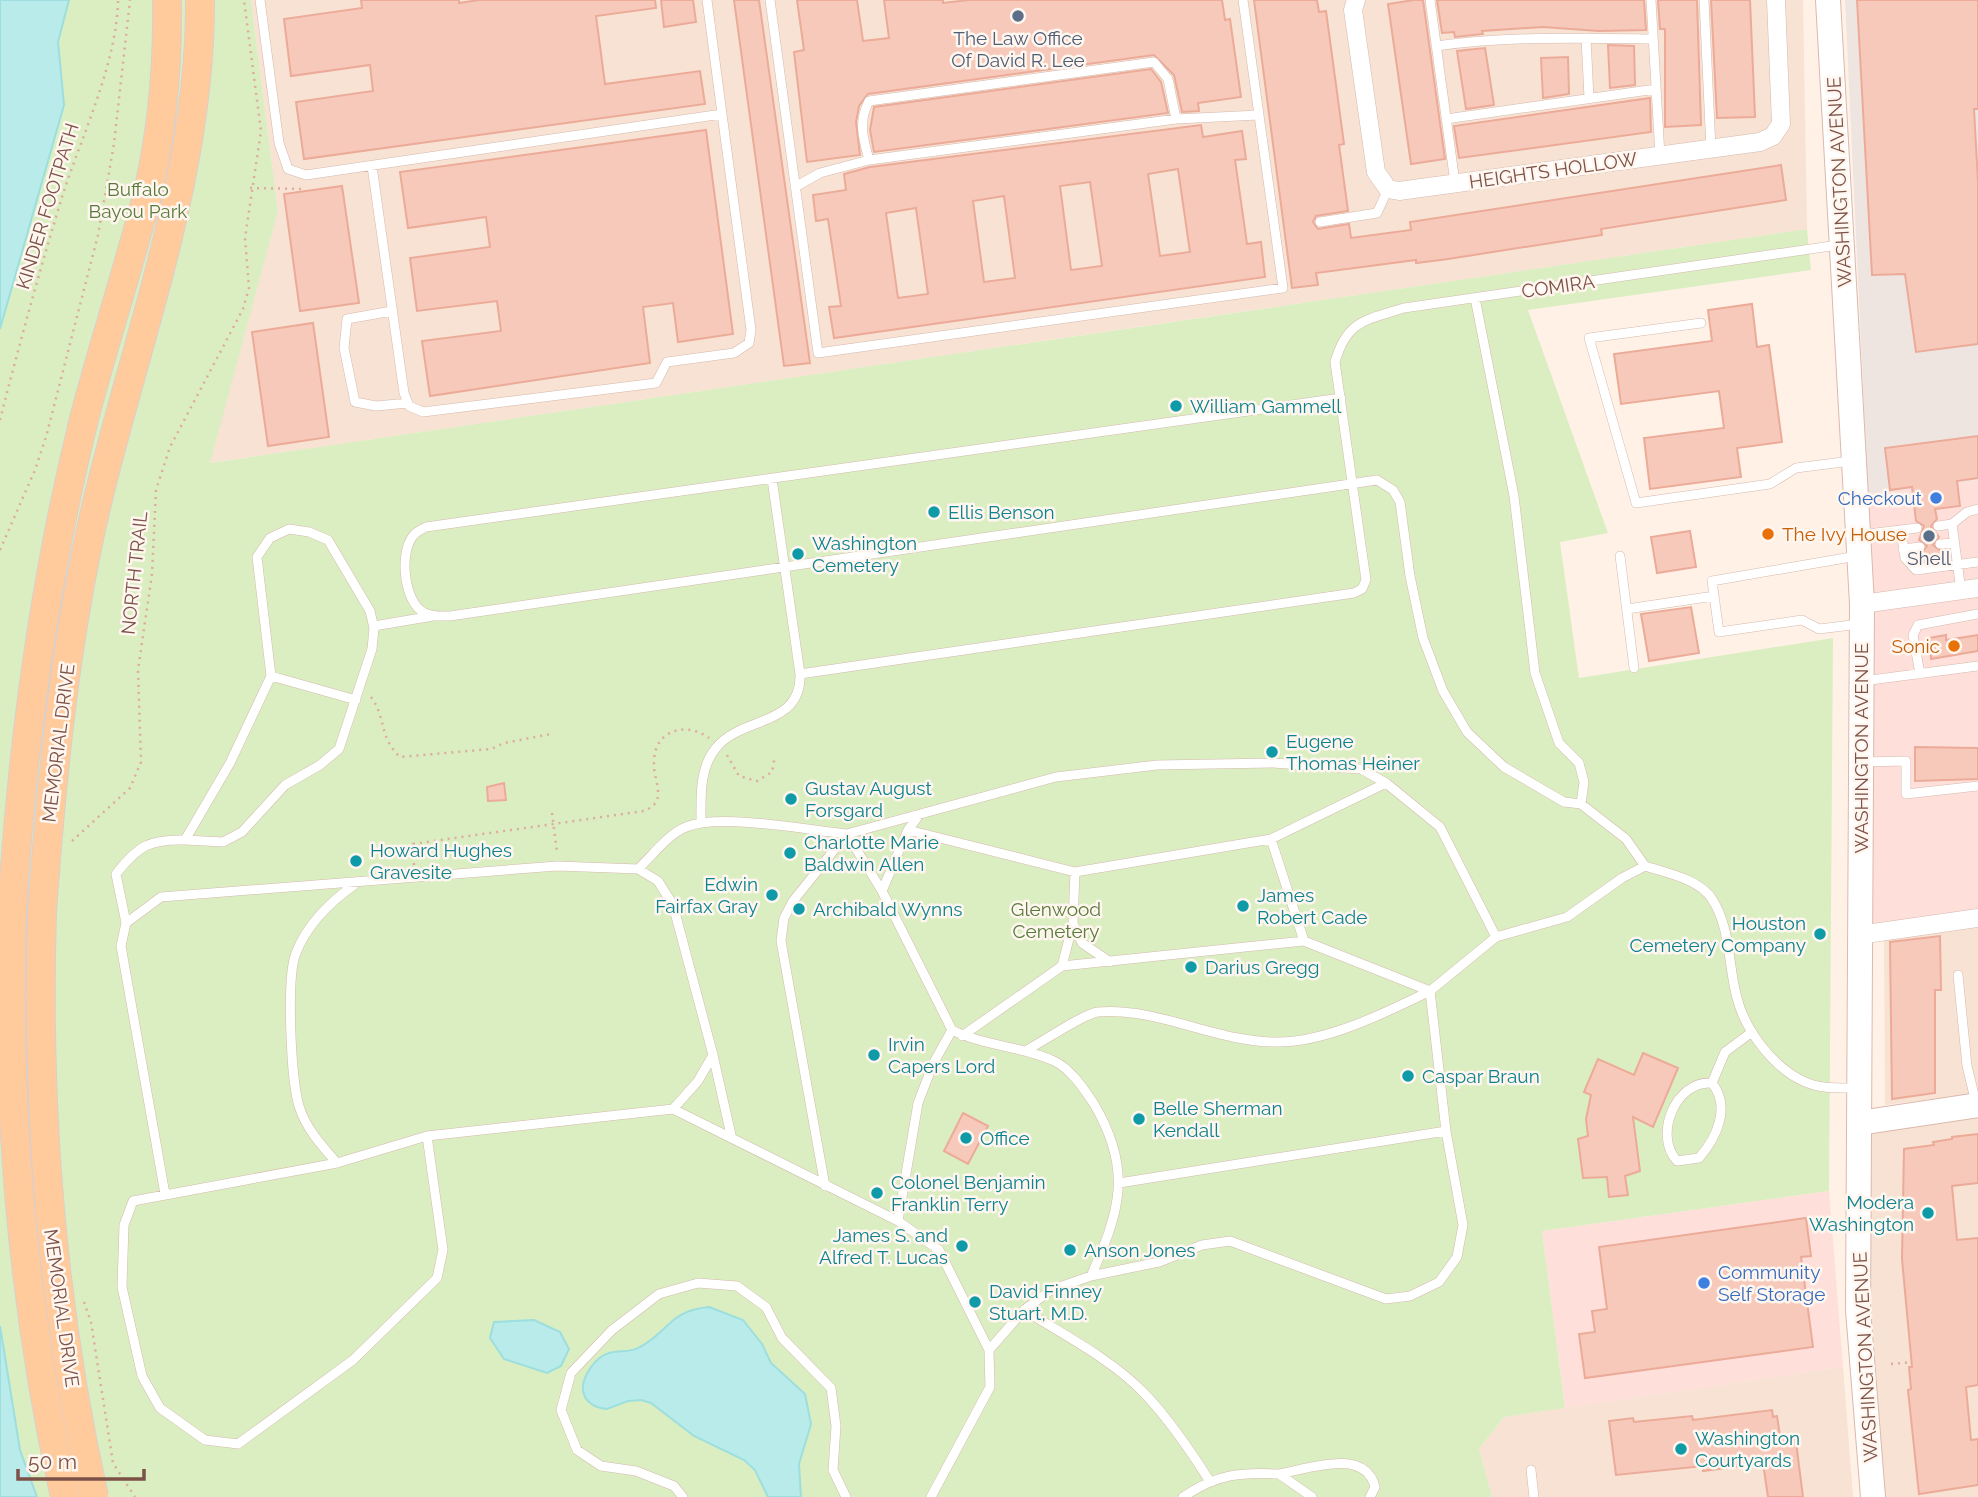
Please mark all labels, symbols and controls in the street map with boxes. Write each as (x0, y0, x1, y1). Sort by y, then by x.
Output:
marker: The Law Office Of David R. Lee (1010, 8, 1026, 24)
place label: The Law Office Of David R. Lee (951, 27, 1085, 71)
street label: WASHINGTON AVENUE (1822, 76, 1856, 288)
street label: KINDER FOOTPATH (11, 120, 83, 292)
street label: HEIGHTS HOLLOW (1468, 147, 1639, 193)
park label: Buffalo Bayou Park (89, 178, 187, 222)
street label: COMIRA (1520, 270, 1596, 302)
place label: William Gammell (1190, 395, 1342, 417)
marker: William Gammell (1168, 398, 1184, 414)
place label: Checkout (1838, 487, 1923, 509)
marker: Checkout (1928, 490, 1944, 506)
place label: Ellis Benson (948, 501, 1055, 523)
marker: Ellis Benson (926, 504, 942, 520)
street label: NORTH TRAIL (117, 510, 151, 636)
place label: The Ivy House (1782, 523, 1907, 545)
marker: The Ivy House (1760, 526, 1776, 542)
marker: Shell (1921, 528, 1937, 544)
place label: Washington Cemetery (812, 532, 917, 576)
marker: Washington Cemetery (790, 546, 806, 562)
place label: Shell (1907, 547, 1952, 569)
place label: Sonic (1892, 635, 1940, 657)
marker: Sonic (1946, 638, 1962, 654)
street label: WASHINGTON AVENUE (1850, 643, 1872, 853)
street label: MEMORIAL DRIVE (37, 662, 79, 824)
place label: Eugene Thomas Heiner (1286, 730, 1420, 774)
marker: Eugene Thomas Heiner (1264, 744, 1280, 760)
place label: Gustav August Forsgard (805, 777, 932, 821)
marker: Gustav August Forsgard (783, 791, 799, 807)
place label: Charlotte Marie Baldwin Allen (804, 831, 939, 875)
place label: Howard Hughes Gravesite (370, 839, 512, 883)
marker: Charlotte Marie Baldwin Allen (782, 845, 798, 861)
marker: Howard Hughes Gravesite (348, 853, 364, 869)
place label: Edwin Fairfax Gray (655, 873, 758, 917)
place label: James Robert Cade (1257, 884, 1368, 928)
marker: Edwin Fairfax Gray (764, 887, 780, 903)
place label: Archibald Wynns (813, 898, 962, 920)
park label: Glenwood Cemetery (1011, 898, 1101, 942)
marker: James Robert Cade (1235, 898, 1251, 914)
marker: Archibald Wynns (791, 901, 807, 917)
place label: Houston Cemetery Company (1630, 912, 1806, 956)
marker: Houston Cemetery Company (1812, 926, 1828, 942)
place label: Darius Gregg (1205, 956, 1320, 978)
marker: Darius Gregg (1183, 959, 1199, 975)
place label: Irvin Capers Lord (888, 1033, 995, 1077)
marker: Irvin Capers Lord (866, 1047, 882, 1063)
place label: Caspar Braun (1422, 1065, 1540, 1087)
marker: Caspar Braun (1400, 1068, 1416, 1084)
place label: Belle Sherman Kendall (1153, 1097, 1282, 1141)
marker: Belle Sherman Kendall (1131, 1111, 1147, 1127)
place label: Office (980, 1127, 1030, 1149)
marker: Office (958, 1130, 974, 1146)
place label: Colonel Benjamin Franklin Terry (891, 1171, 1046, 1215)
marker: Colonel Benjamin Franklin Terry (869, 1185, 885, 1201)
place label: Modera Washington (1809, 1191, 1914, 1235)
marker: Modera Washington (1920, 1205, 1936, 1221)
place label: James S. and Alfred T. Lucas (819, 1224, 948, 1268)
street label: MEMORIAL DRIVE (40, 1227, 84, 1389)
marker: James S. and Alfred T. Lucas (954, 1238, 970, 1254)
place label: Anson Jones (1084, 1239, 1196, 1261)
marker: Anson Jones (1062, 1242, 1078, 1258)
street label: WASHINGTON AVENUE (1848, 1251, 1882, 1463)
place label: Community Self Storage (1718, 1261, 1825, 1305)
marker: Community Self Storage (1696, 1275, 1712, 1291)
place label: David Finney Stuart, M.D. (989, 1280, 1102, 1324)
marker: David Finney Stuart, M.D. (967, 1294, 983, 1310)
place label: Washington Courtyards (1695, 1427, 1800, 1471)
scale bar (18, 1438, 144, 1482)
marker: Washington Courtyards (1673, 1441, 1689, 1457)
text: 50 m (28, 1449, 77, 1474)

